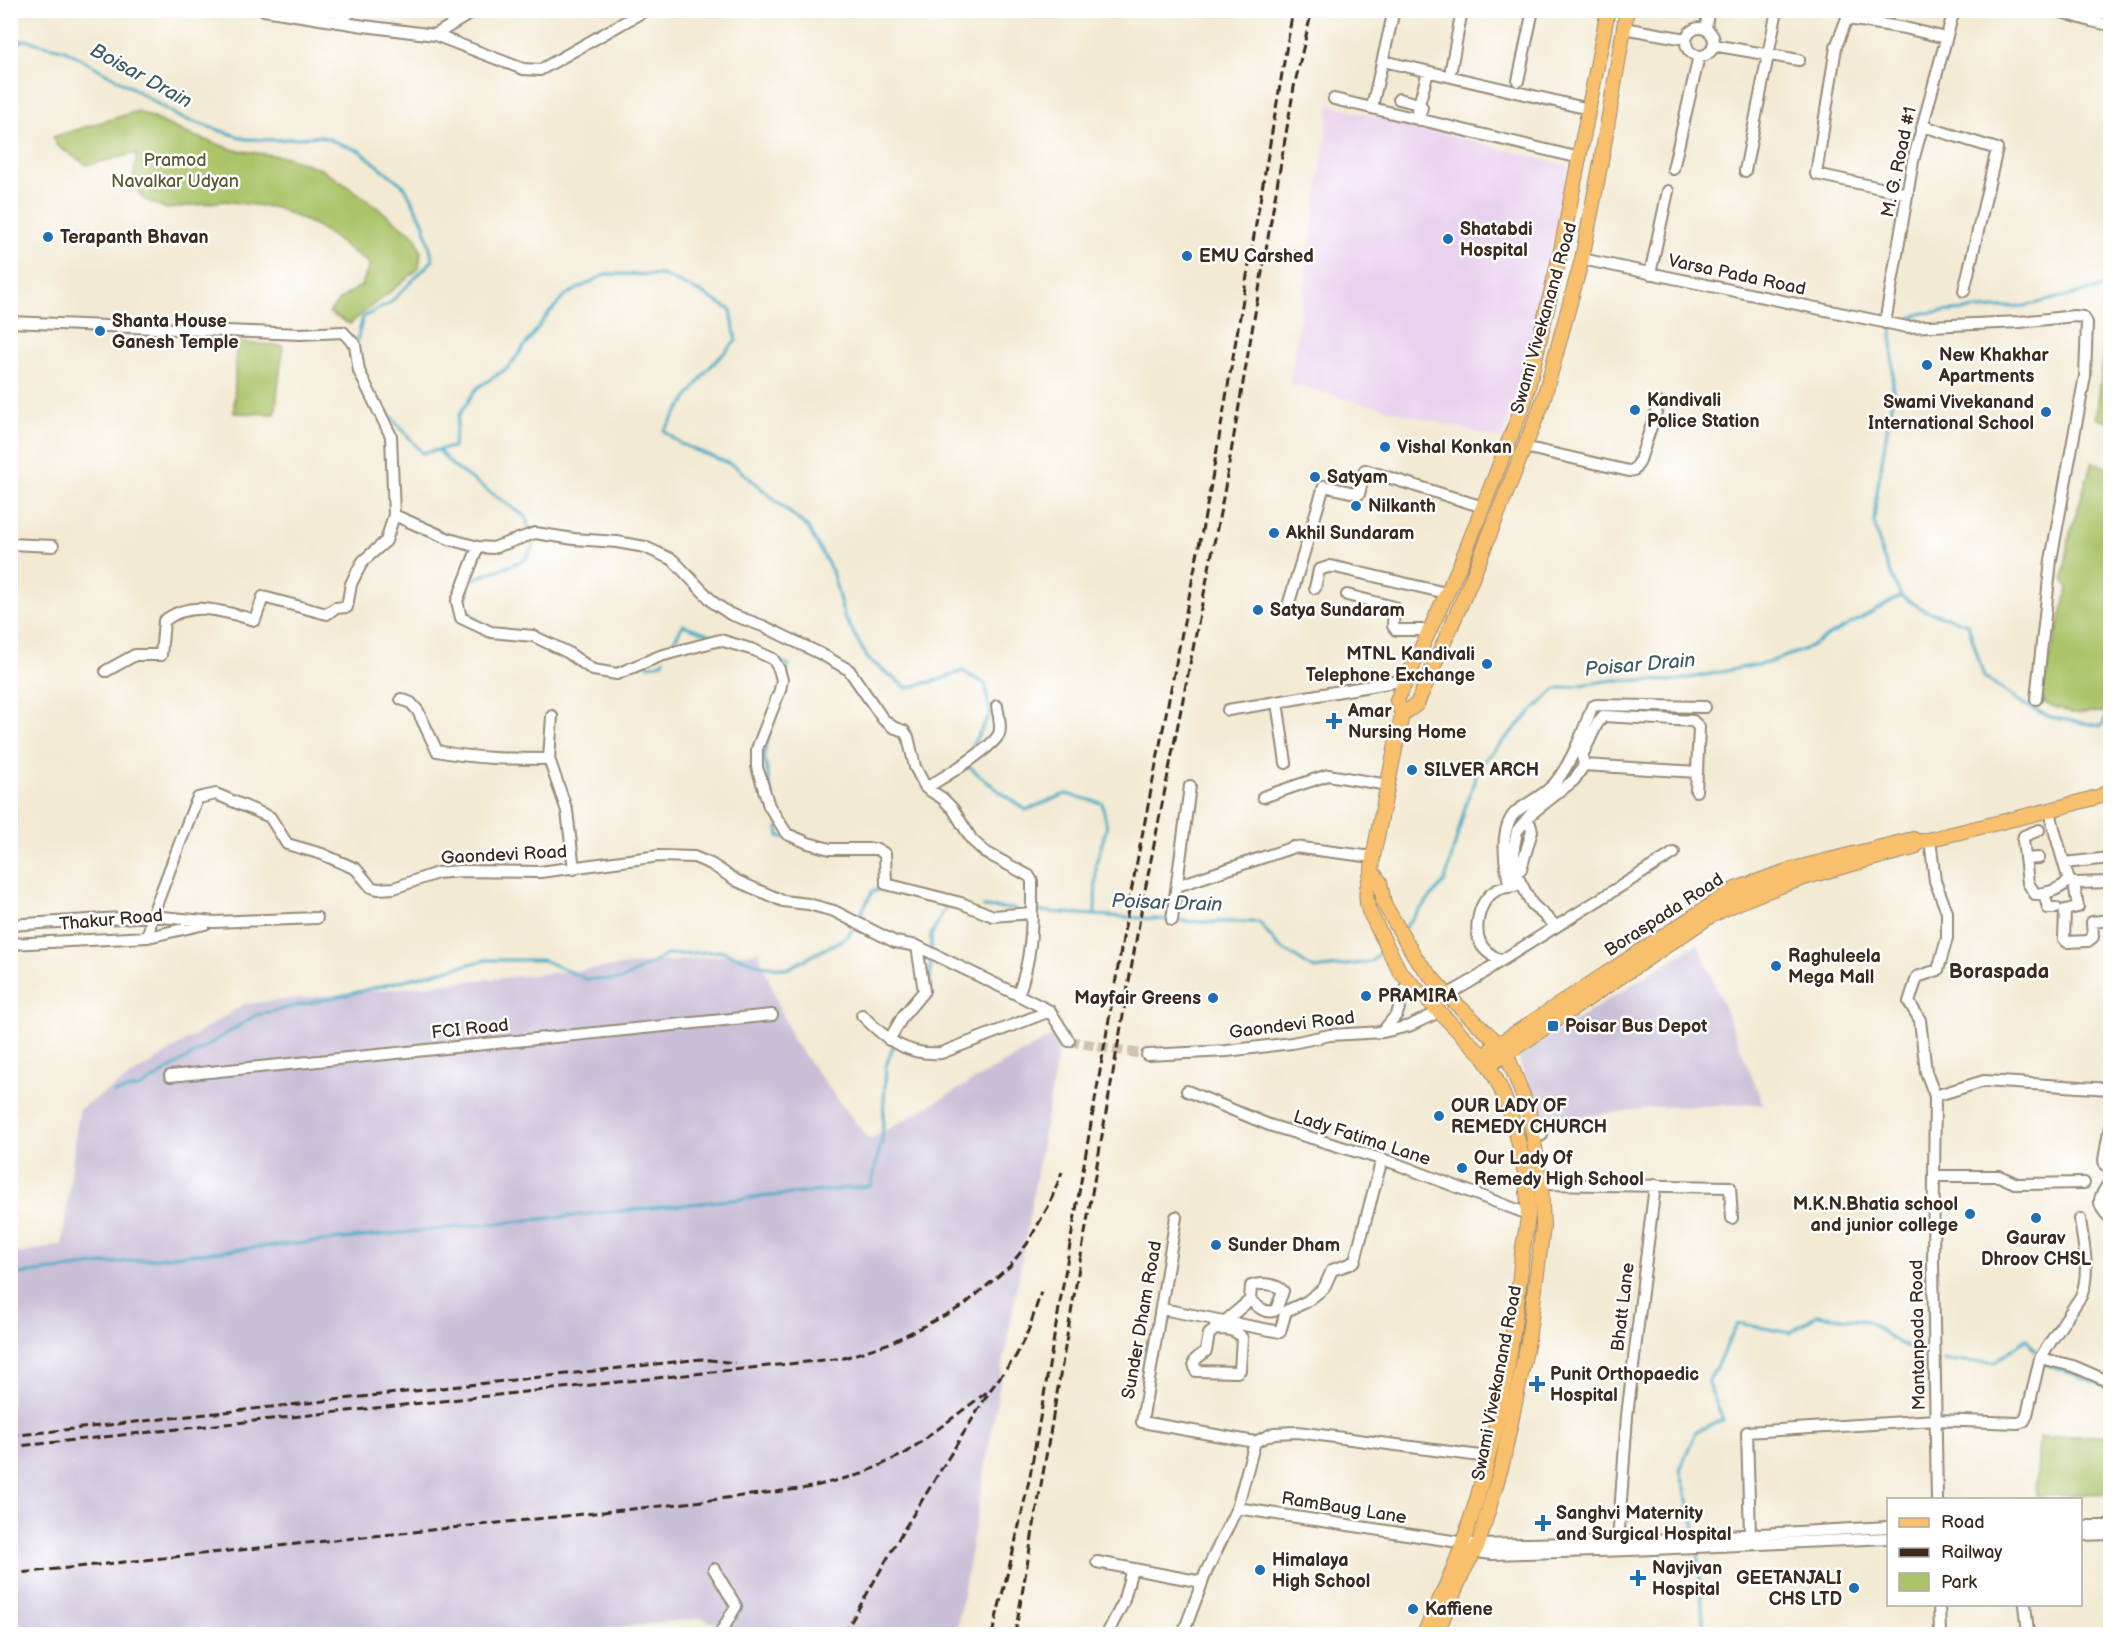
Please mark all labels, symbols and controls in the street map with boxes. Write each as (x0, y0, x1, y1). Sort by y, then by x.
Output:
water label: Boisar Drain (86, 38, 196, 114)
street label: M. G. Road #1 (1877, 105, 1921, 219)
park label: Pramod Navalkar Udyan (111, 150, 239, 192)
place label: Shatabdi Hospital (1460, 219, 1533, 261)
street label: Swami Vivekanand Road (1507, 220, 1581, 416)
place label: Terapanth Bhavan (60, 227, 209, 248)
marker: Terapanth Bhavan (41, 230, 55, 244)
marker: Shatabdi Hospital (1441, 232, 1455, 246)
place label: EMU Carshed (1199, 246, 1314, 267)
marker: EMU Carshed (1180, 249, 1194, 263)
street label: Varsa Pada Road (1666, 250, 1808, 300)
place label: Shanta House Ganesh Temple (112, 311, 239, 353)
marker: Shanta House Ganesh Temple (93, 324, 107, 338)
place label: New Khakhar Apartments (1938, 345, 2050, 387)
marker: New Khakhar Apartments (1920, 358, 1934, 372)
place label: Kandivali Police Station (1647, 390, 1759, 432)
place label: Swami Vivekanand International School (1868, 392, 2034, 434)
marker: Kandivali Police Station (1628, 403, 1642, 417)
marker: Swami Vivekanand International School (2039, 405, 2053, 419)
place label: Vishal Konkan (1397, 437, 1512, 458)
marker: Vishal Konkan (1378, 440, 1392, 454)
place label: Satyam (1327, 467, 1388, 488)
marker: Satyam (1308, 470, 1322, 484)
place label: Nilkanth (1368, 496, 1436, 517)
marker: Nilkanth (1349, 499, 1363, 513)
place label: Akhil Sundaram (1285, 523, 1414, 544)
marker: Akhil Sundaram (1267, 526, 1281, 540)
place label: Satya Sundaram (1270, 600, 1405, 621)
marker: Satya Sundaram (1251, 603, 1265, 617)
place label: MTNL Kandivali Telephone Exchange (1306, 644, 1475, 686)
water label: Poisar Drain (1584, 648, 1696, 682)
marker: MTNL Kandivali Telephone Exchange (1480, 657, 1494, 671)
place label: Amar Nursing Home (1347, 701, 1466, 743)
marker: Amar Nursing Home (1325, 712, 1343, 730)
place label: SILVER ARCH (1424, 760, 1539, 781)
marker: SILVER ARCH (1405, 763, 1419, 777)
street label: Gaondevi Road (440, 841, 568, 869)
street label: Boraspada Road (1601, 869, 1727, 961)
water label: Poisar Drain (1111, 889, 1223, 917)
street label: Thakur Road (58, 905, 164, 935)
place label: Raghuleela Mega Mall (1788, 946, 1881, 988)
marker: Raghuleela Mega Mall (1769, 959, 1783, 973)
district label: Boraspada (1949, 960, 2049, 984)
place label: PRAMIRA (1378, 986, 1459, 1007)
place label: Mayfair Greens (1074, 988, 1201, 1009)
marker: PRAMIRA (1359, 989, 1373, 1003)
marker: Mayfair Greens (1206, 991, 1220, 1005)
street label: Gaondevi Road (1228, 1007, 1356, 1043)
street label: FCI Road (430, 1015, 510, 1043)
place label: Poisar Bus Depot (1565, 1016, 1707, 1037)
marker: Poisar Bus Depot (1546, 1019, 1560, 1033)
place label: OUR LADY OF REMEDY CHURCH (1451, 1096, 1607, 1138)
street label: Lady Fatima Lane (1291, 1106, 1434, 1170)
marker: OUR LADY OF REMEDY CHURCH (1432, 1109, 1446, 1123)
place label: Our Lady Of Remedy High School (1474, 1148, 1644, 1190)
marker: Our Lady Of Remedy High School (1455, 1161, 1469, 1175)
place label: M.K.N.Bhatia school and junior college (1793, 1194, 1958, 1236)
marker: M.K.N.Bhatia school and junior college (1963, 1207, 1977, 1221)
marker: Gaurav Dhroov CHSL (2029, 1211, 2043, 1225)
place label: Gaurav Dhroov CHSL (1981, 1228, 2092, 1270)
place label: Sunder Dham (1228, 1235, 1340, 1256)
marker: Sunder Dham (1209, 1238, 1223, 1252)
street label: Sunder Dham Road (1118, 1239, 1166, 1401)
street label: Mantanpada Road (1906, 1259, 1930, 1411)
street label: Bhatt Lane (1607, 1261, 1639, 1353)
street label: Swami Vivekanand Road (1468, 1284, 1526, 1482)
place label: Punit Orthopaedic Hospital (1550, 1364, 1699, 1406)
marker: Punit Orthopaedic Hospital (1528, 1375, 1546, 1393)
street label: RamBaug Lane (1280, 1488, 1408, 1528)
legend (1887, 1498, 2082, 1606)
place label: Sanghvi Maternity and Surgical Hospital (1556, 1503, 1731, 1545)
text: Road (1941, 1512, 1985, 1533)
marker: Sanghvi Maternity and Surgical Hospital (1534, 1514, 1552, 1532)
text: Railway (1941, 1542, 2003, 1563)
place label: Himalaya High School (1272, 1550, 1370, 1592)
place label: Navjivan Hospital (1652, 1558, 1722, 1600)
marker: Himalaya High School (1253, 1563, 1267, 1577)
place label: GEETANJALI CHS LTD (1736, 1568, 1842, 1610)
marker: Navjivan Hospital (1629, 1569, 1647, 1587)
text: Park (1941, 1572, 1977, 1593)
marker: GEETANJALI CHS LTD (1847, 1581, 1861, 1595)
place label: Kaffiene (1425, 1599, 1493, 1620)
marker: Kaffiene (1406, 1602, 1420, 1616)

